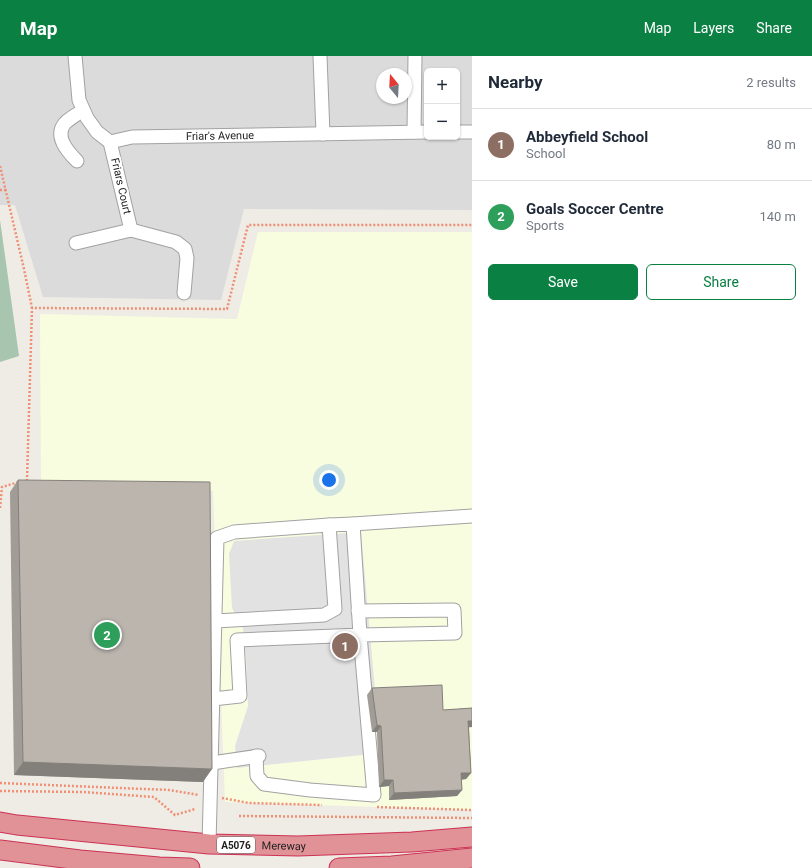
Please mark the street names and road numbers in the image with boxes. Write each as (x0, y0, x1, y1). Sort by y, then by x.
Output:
street label: Friar's Avenue (186, 128, 254, 143)
street label: Friars Court (108, 156, 134, 216)
road number: A5076 (217, 837, 255, 853)
street label: Mereway (261, 839, 307, 853)

